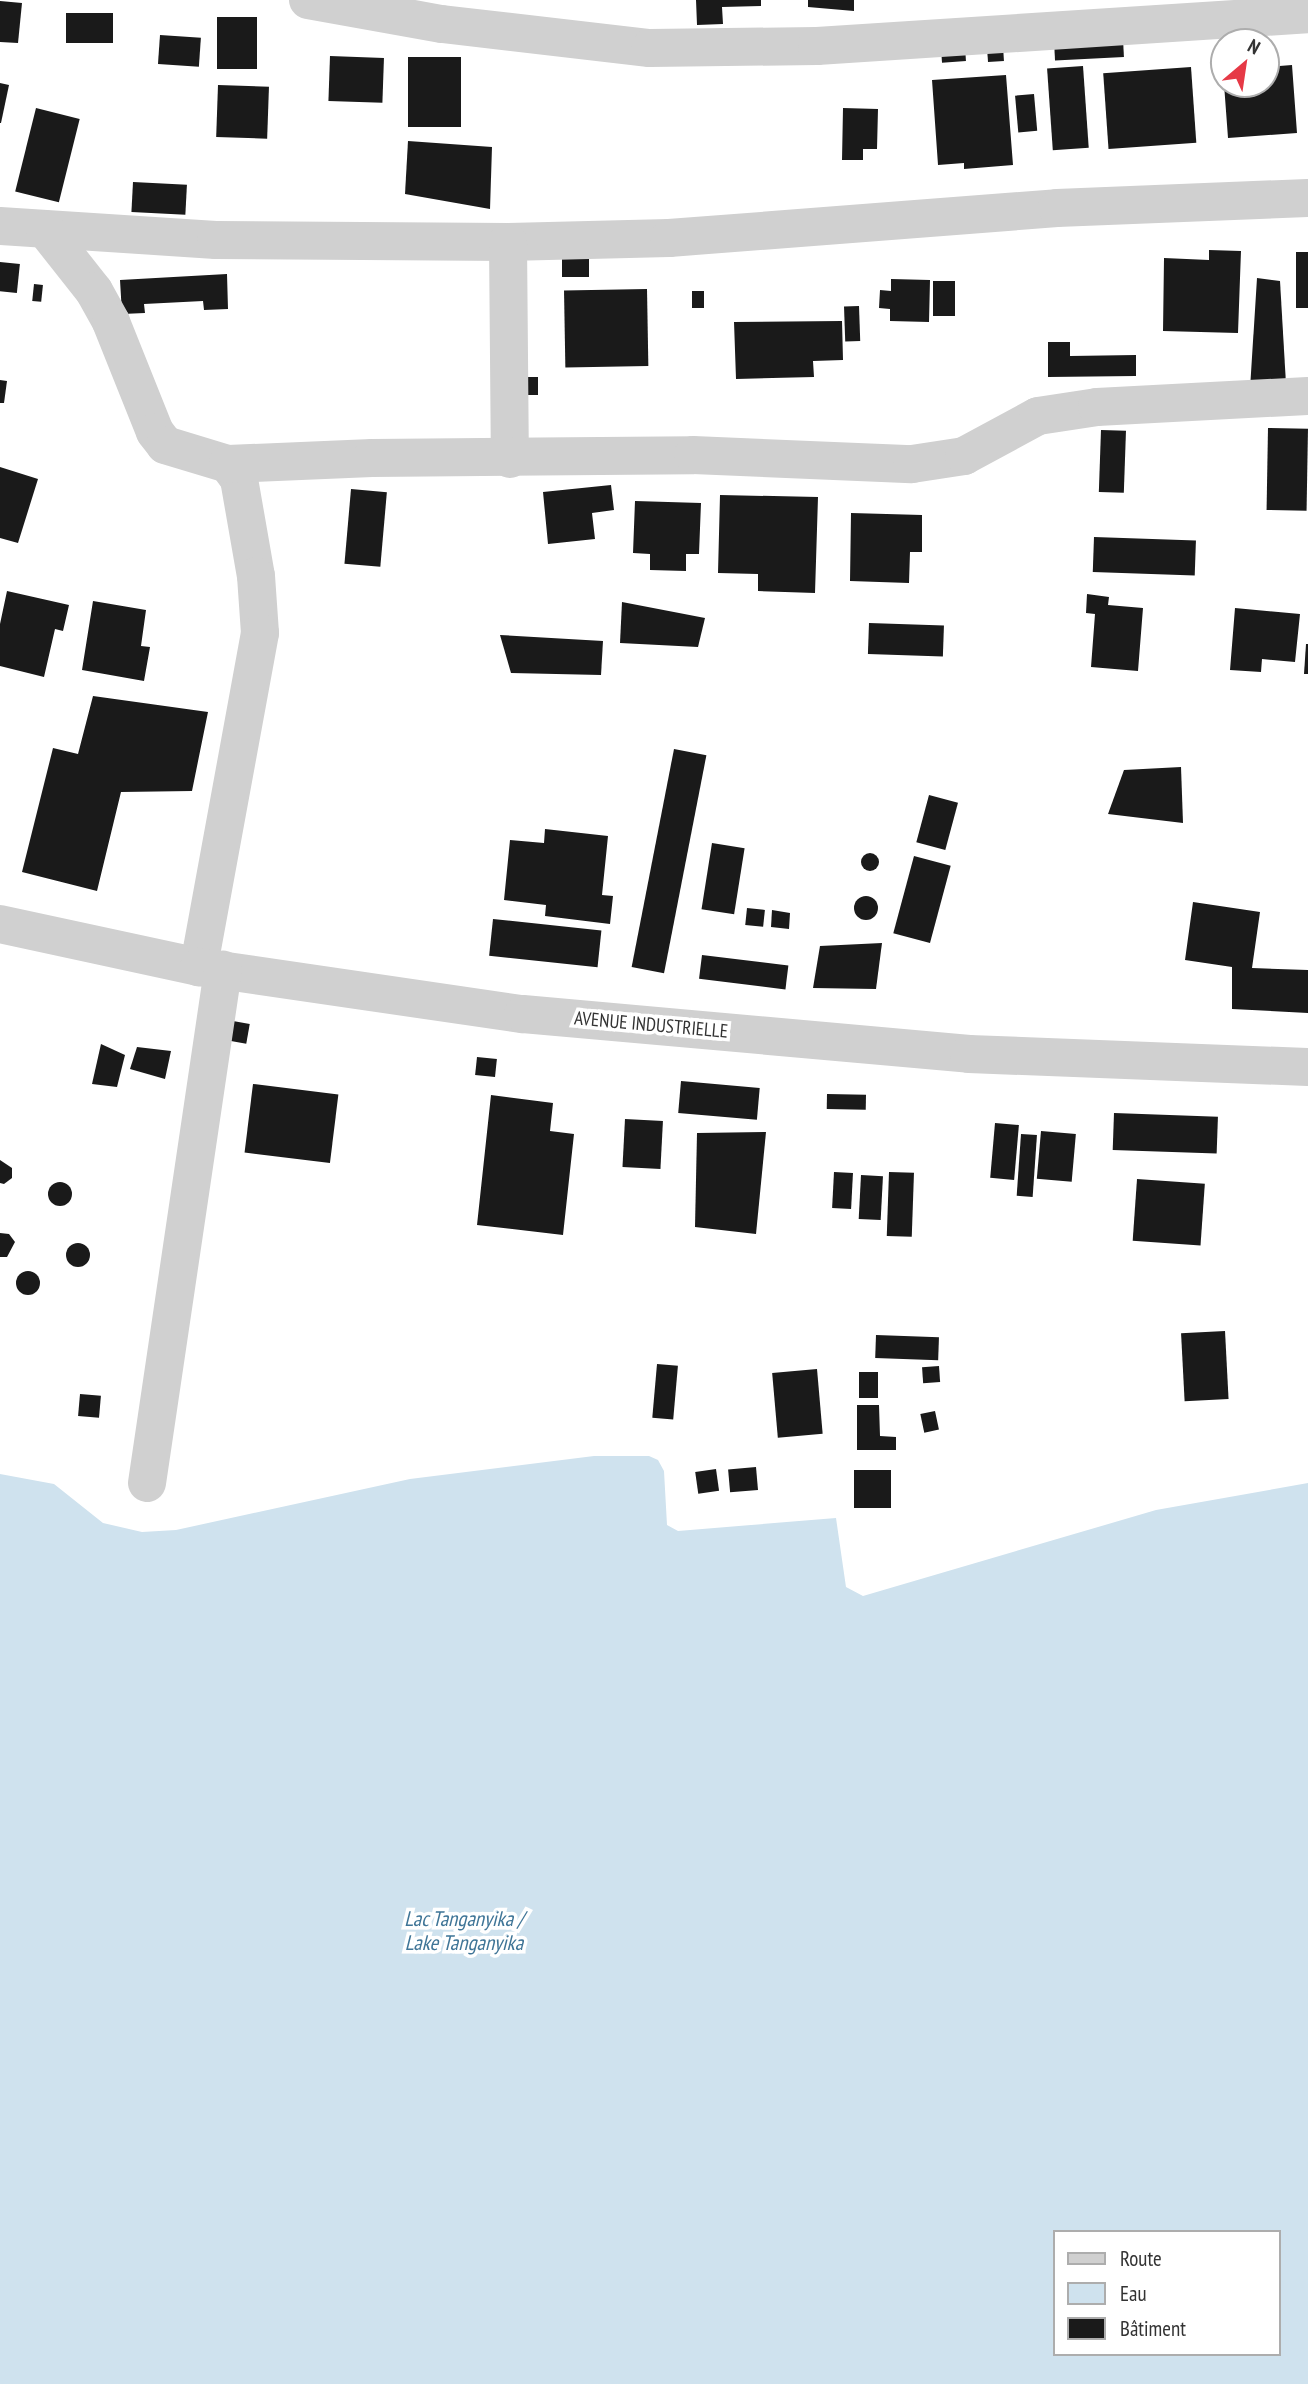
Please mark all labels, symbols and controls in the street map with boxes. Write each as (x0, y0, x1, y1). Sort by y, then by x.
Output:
north arrow (1210, 28, 1280, 98)
text: N (1244, 33, 1265, 59)
street label: AVENUE INDUSTRIELLE (573, 1007, 729, 1043)
water label: Lac Tanganyika / Lake Tanganyika (404, 1906, 524, 1956)
legend (1052, 2230, 1280, 2356)
text: Route (1120, 2245, 1162, 2272)
text: Eau (1120, 2280, 1147, 2307)
text: Bâtiment (1120, 2315, 1186, 2342)

